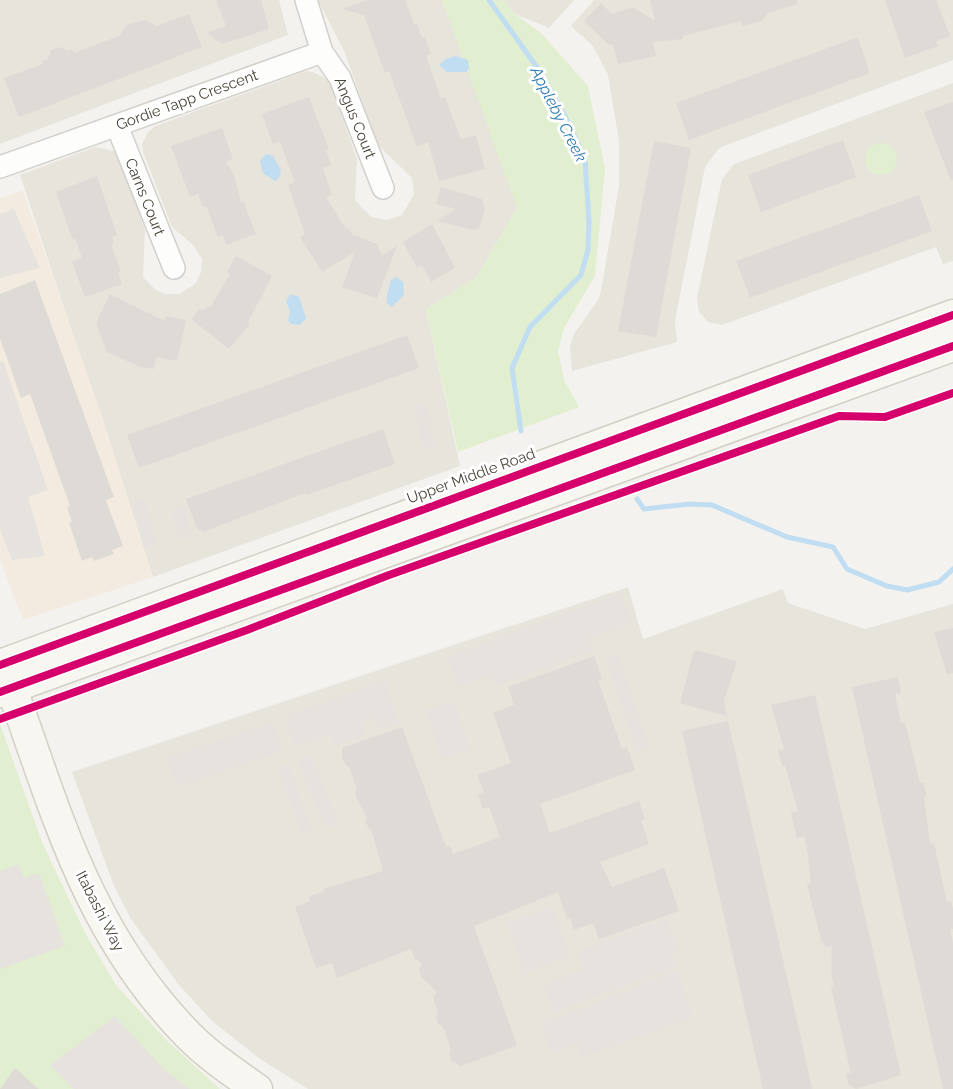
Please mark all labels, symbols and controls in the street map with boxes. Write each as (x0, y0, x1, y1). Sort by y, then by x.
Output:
water label: Appleby Creek (526, 63, 591, 165)
street label: Gordie Tapp Crescent (114, 66, 260, 134)
street label: Angus Court (330, 74, 380, 162)
street label: Carns Court (121, 156, 169, 238)
street label: Upper Middle Road (404, 444, 538, 508)
street label: Itabashi Way (72, 868, 128, 954)

